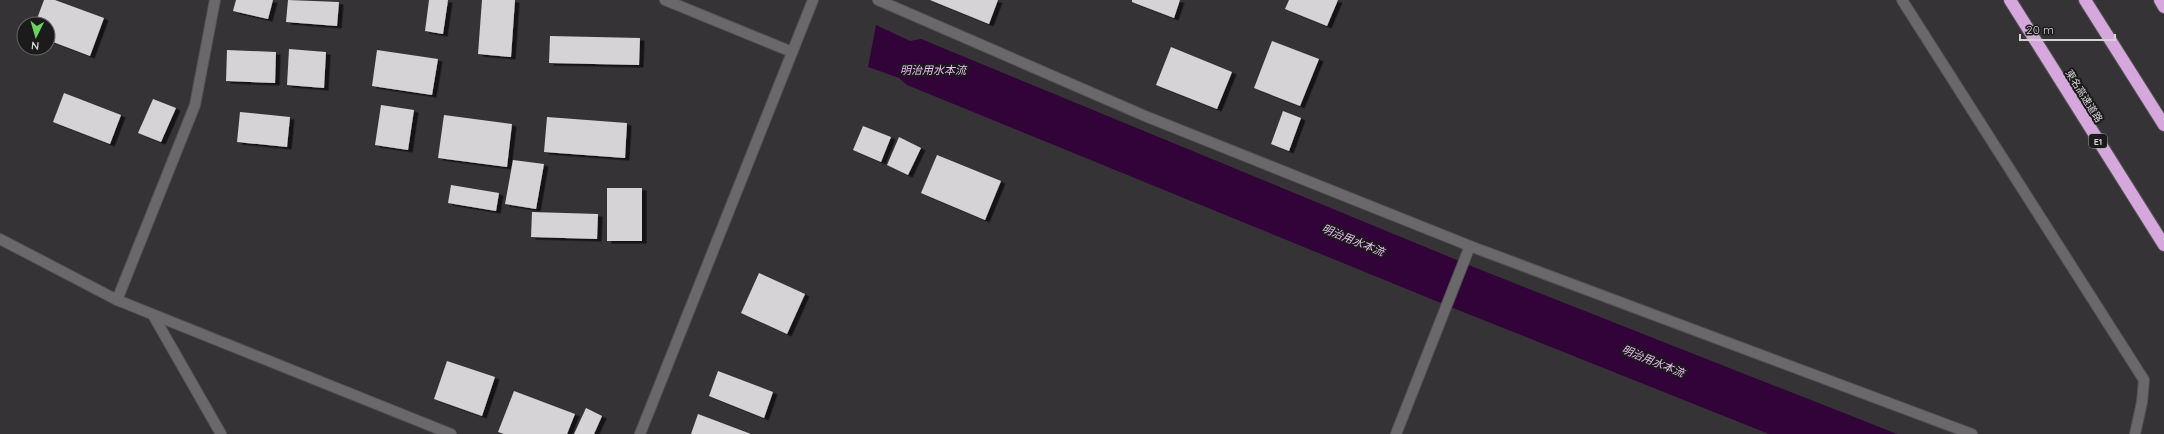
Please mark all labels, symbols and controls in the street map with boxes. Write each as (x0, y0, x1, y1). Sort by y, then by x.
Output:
north arrow (16, 16, 56, 56)
scale bar (2020, 16, 2115, 42)
text: 20 m (2026, 22, 2054, 37)
text: N (30, 39, 40, 53)
water label: 明治用水本流 (900, 63, 968, 77)
street label: 東名高速道路 (2063, 67, 2105, 125)
road number: E1 (2089, 134, 2107, 148)
water label: 明治用水本流 (1320, 221, 1388, 260)
water label: 明治用水本流 (1620, 342, 1688, 381)

